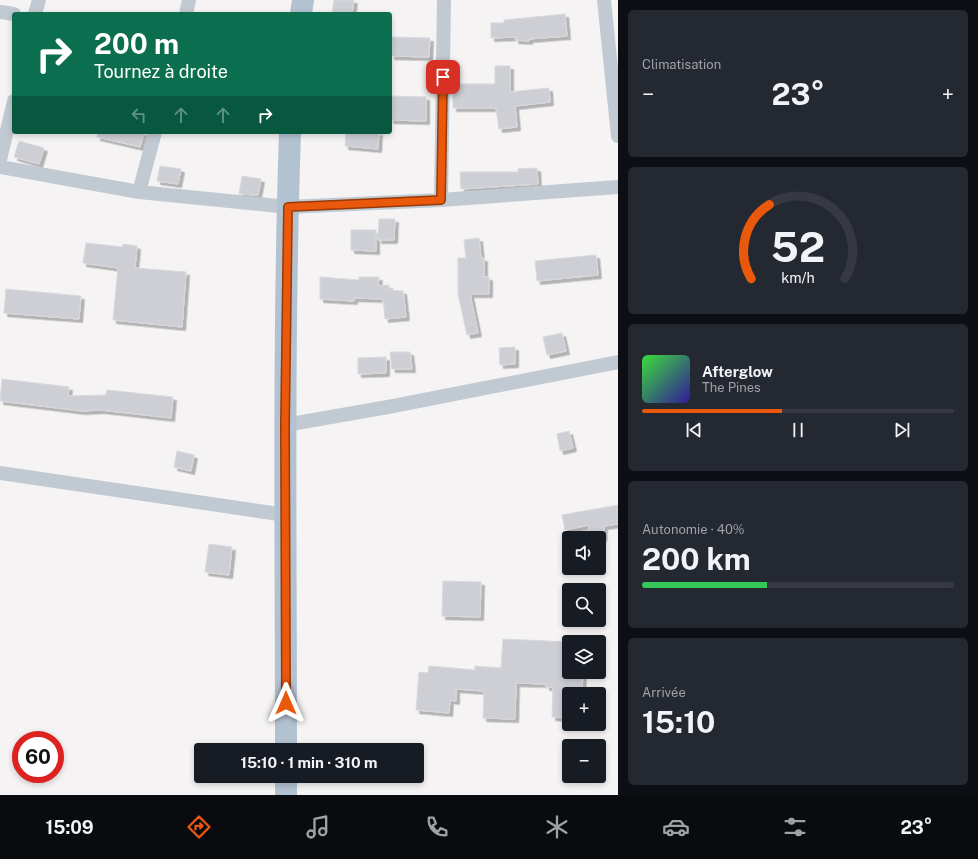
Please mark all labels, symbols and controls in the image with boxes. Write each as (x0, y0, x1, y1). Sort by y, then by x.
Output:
text: 200 m (94, 27, 179, 60)
icon: right (28, 28, 80, 80)
text: Climatisation (642, 57, 721, 72)
pin (426, 60, 460, 94)
text: Tournez à droite (94, 61, 228, 82)
icon: arrive (432, 66, 454, 88)
text: 23° (771, 76, 825, 112)
text: − (642, 81, 654, 107)
text: + (942, 81, 954, 107)
icon: left (128, 104, 150, 126)
icon: ahead (170, 104, 192, 126)
icon: ahead (212, 104, 234, 126)
icon: right (254, 104, 276, 126)
text: 52 (771, 221, 825, 270)
text: km/h (781, 268, 815, 285)
text: Afterglow (702, 363, 773, 380)
text: The Pines (702, 380, 761, 395)
icon: previous (683, 419, 705, 441)
icon: pause (787, 419, 809, 441)
icon: next (891, 419, 913, 441)
text: Autonomie · 40% (642, 522, 745, 537)
map controls (562, 531, 606, 783)
button: sound (562, 531, 606, 575)
text: 200 km (642, 541, 751, 577)
button: search (562, 583, 606, 627)
button: layers (562, 635, 606, 679)
position arrow (265, 682, 307, 724)
text: Arrivée (642, 685, 686, 700)
button: + (562, 687, 606, 731)
text: 15:10 (642, 704, 715, 740)
speed limit sign: 60 (12, 731, 64, 783)
button: − (562, 739, 606, 783)
text: 15:10 · 1 min · 310 m (241, 754, 377, 771)
icon: directions (185, 813, 213, 841)
icon: music (304, 813, 332, 841)
icon: phone (423, 813, 451, 841)
icon: climate (543, 813, 571, 841)
icon: car (662, 813, 690, 841)
icon: filters (781, 813, 809, 841)
text: 15:09 (46, 817, 94, 838)
text: 23° (900, 817, 932, 838)

